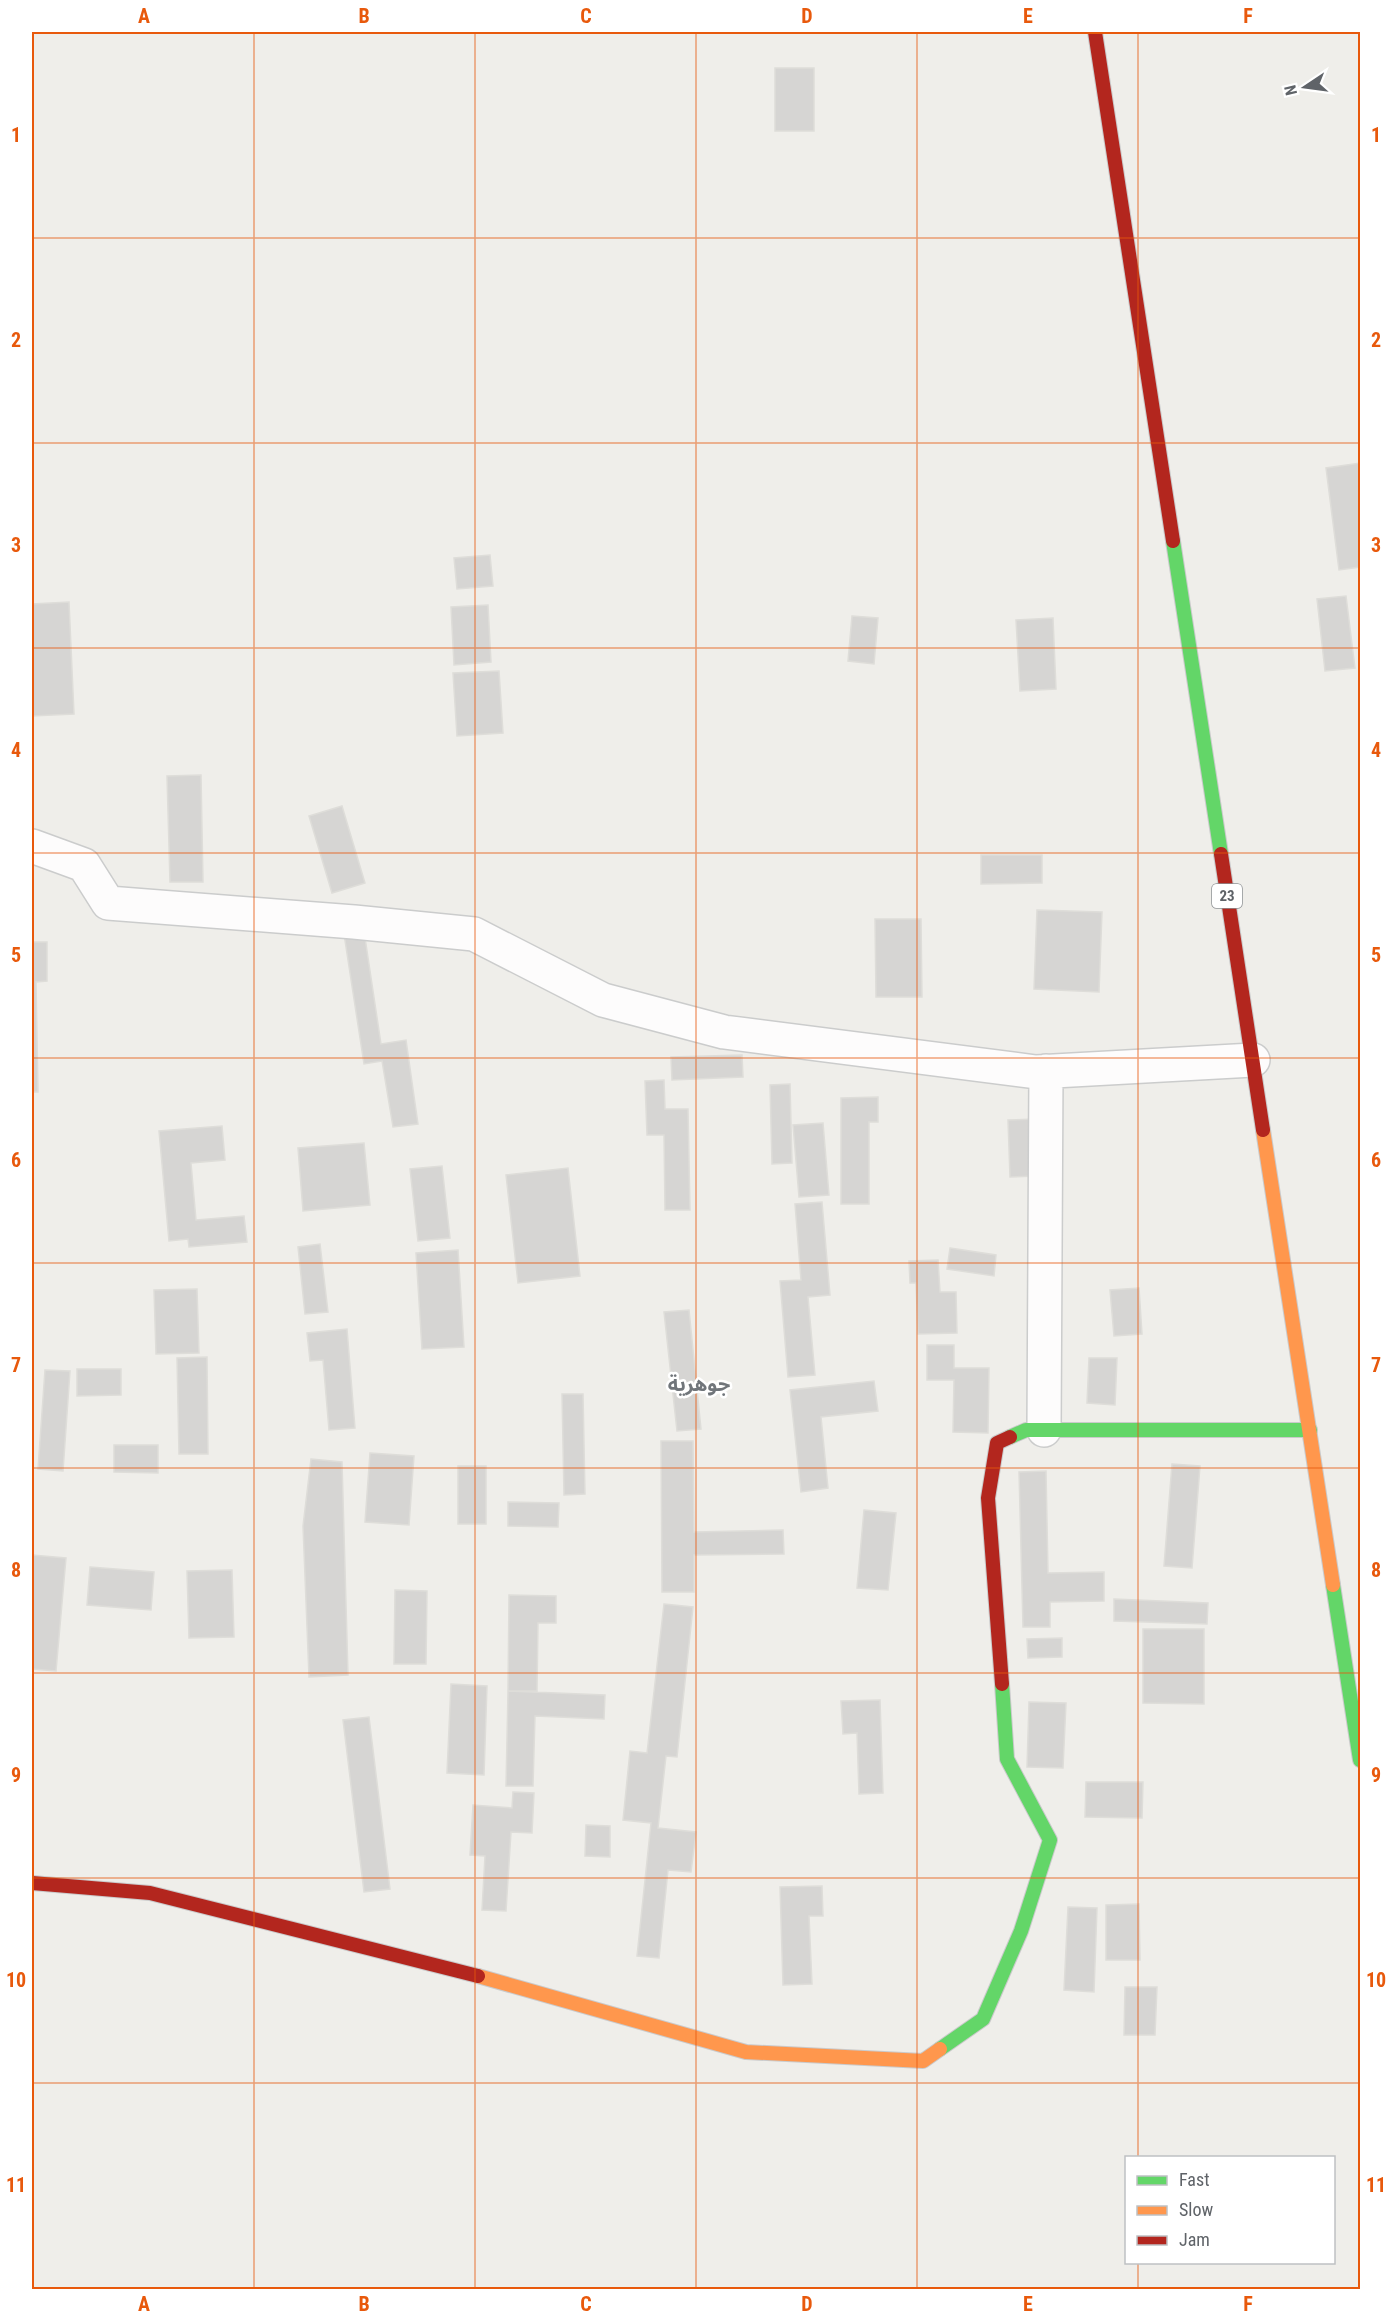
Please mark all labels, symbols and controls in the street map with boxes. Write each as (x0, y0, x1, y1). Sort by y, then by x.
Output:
text: A (138, 4, 150, 28)
text: B (358, 4, 370, 28)
text: C (580, 4, 592, 28)
text: D (801, 4, 813, 28)
text: E (1023, 4, 1033, 28)
text: F (1243, 4, 1253, 28)
north arrow (1275, 57, 1335, 117)
text: N (1281, 83, 1301, 97)
text: 1 (11, 123, 21, 147)
text: 1 (1371, 123, 1381, 147)
text: 2 (11, 328, 21, 352)
text: 2 (1371, 328, 1381, 352)
text: 3 (11, 533, 21, 557)
text: 3 (1371, 533, 1381, 557)
text: 4 (11, 738, 21, 762)
text: 4 (1371, 738, 1381, 762)
road number: 23 (1212, 884, 1242, 908)
text: 5 (11, 943, 21, 967)
text: 5 (1371, 943, 1381, 967)
text: 6 (11, 1148, 21, 1172)
text: 6 (1371, 1148, 1381, 1172)
text: 7 (11, 1353, 21, 1377)
text: 7 (1371, 1353, 1381, 1377)
district label: جوهرية (668, 1372, 731, 1396)
text: 8 (11, 1558, 21, 1582)
text: 8 (1371, 1558, 1381, 1582)
text: 9 (11, 1763, 21, 1787)
text: 9 (1371, 1763, 1381, 1787)
text: 10 (6, 1968, 26, 1992)
text: 10 (1366, 1968, 1386, 1992)
legend (1125, 2156, 1335, 2264)
text: Fast (1179, 2169, 1210, 2190)
text: 11 (6, 2173, 26, 2197)
text: 11 (1366, 2173, 1386, 2197)
text: Slow (1179, 2199, 1214, 2220)
text: Jam (1179, 2229, 1210, 2250)
text: A (138, 2292, 150, 2316)
text: B (358, 2292, 370, 2316)
text: C (580, 2292, 592, 2316)
text: D (801, 2292, 813, 2316)
text: E (1023, 2292, 1033, 2316)
text: F (1243, 2292, 1253, 2316)

